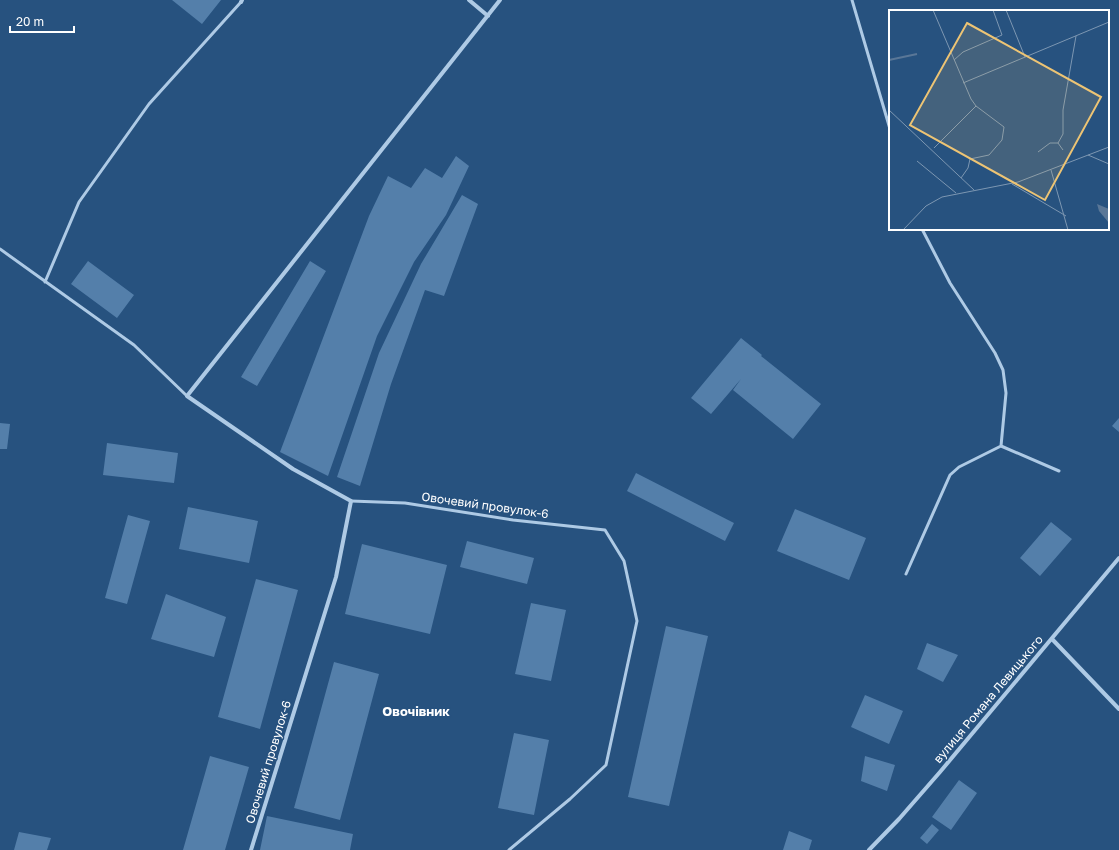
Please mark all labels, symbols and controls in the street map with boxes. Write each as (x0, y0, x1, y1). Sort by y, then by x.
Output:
scale bar (10, 8, 74, 34)
inset map (889, 10, 1109, 230)
text: 20 m (16, 14, 44, 29)
street label: Овочевий провулок-6 (420, 489, 550, 521)
street label: вулиця Романа Левицького (930, 632, 1046, 766)
street label: Овочевий провулок-6 (242, 699, 294, 825)
district label: Овочівник (382, 703, 450, 719)

